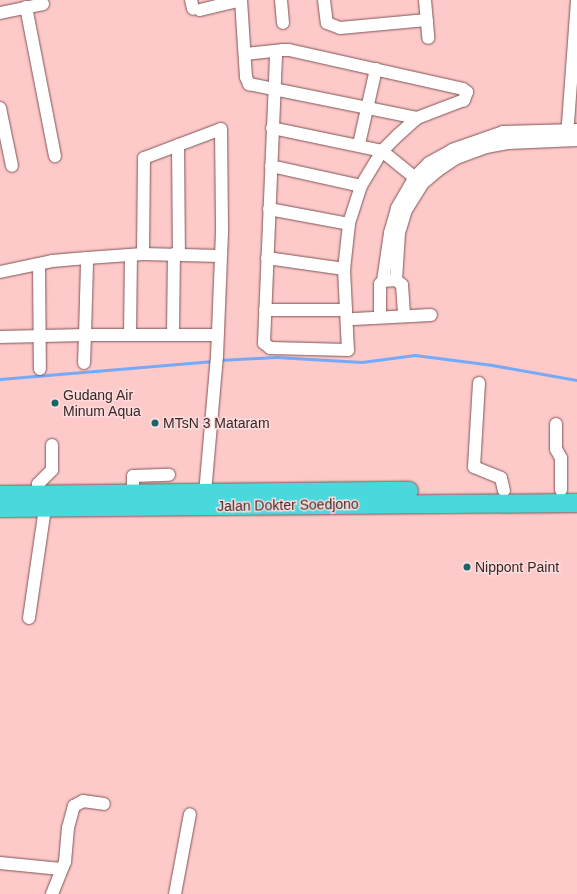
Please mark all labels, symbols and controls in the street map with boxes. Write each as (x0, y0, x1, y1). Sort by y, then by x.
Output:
place label: Gudang Air Minum Aqua (63, 387, 142, 420)
marker: Gudang Air Minum Aqua (50, 398, 60, 408)
place label: MTsN 3 Mataram (163, 415, 270, 431)
marker: MTsN 3 Mataram (150, 418, 160, 428)
street label: Jalan Dokter Soedjono (217, 495, 359, 515)
place label: Nippont Paint (475, 559, 559, 575)
marker: Nippont Paint (462, 562, 472, 572)

